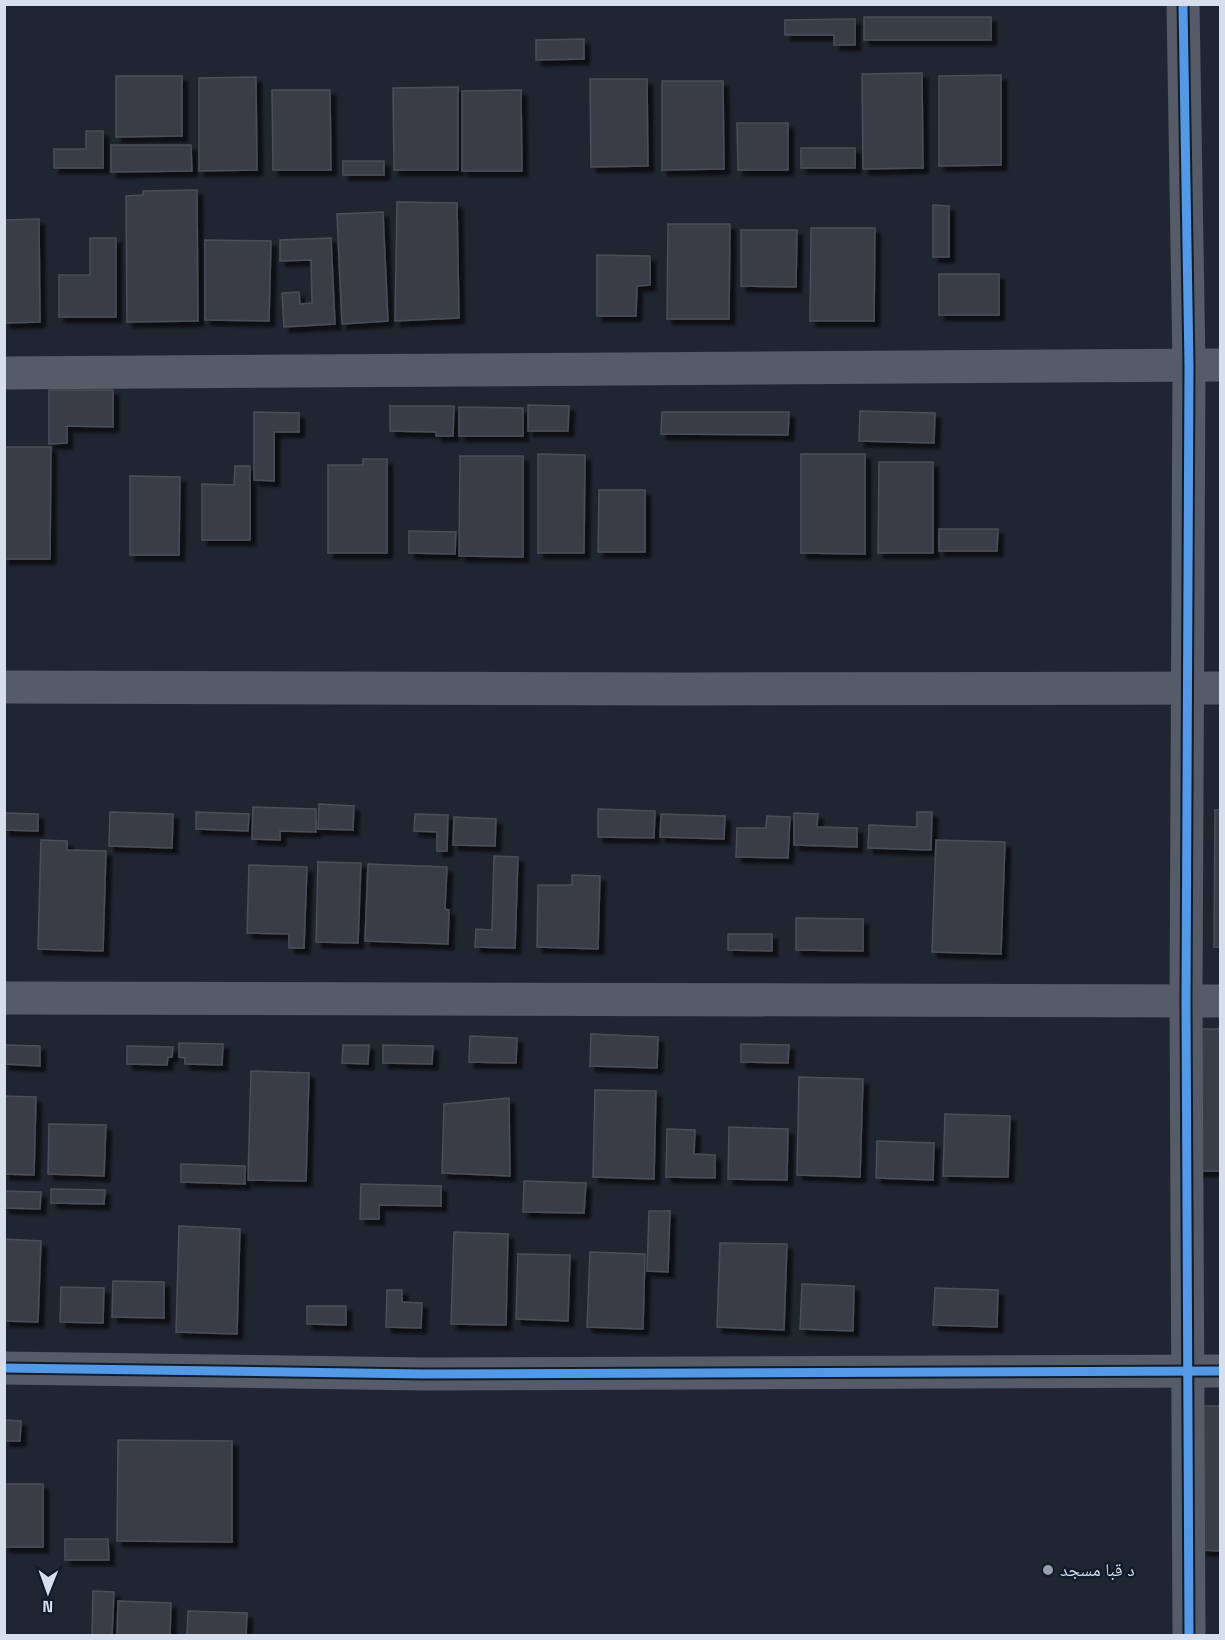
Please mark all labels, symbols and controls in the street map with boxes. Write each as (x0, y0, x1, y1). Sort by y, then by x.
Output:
place label: د قبا مسجد (1060, 1558, 1135, 1581)
north arrow (18, 1562, 78, 1622)
marker: د قبا مسجد (1041, 1563, 1055, 1577)
text: N (42, 1596, 53, 1617)

